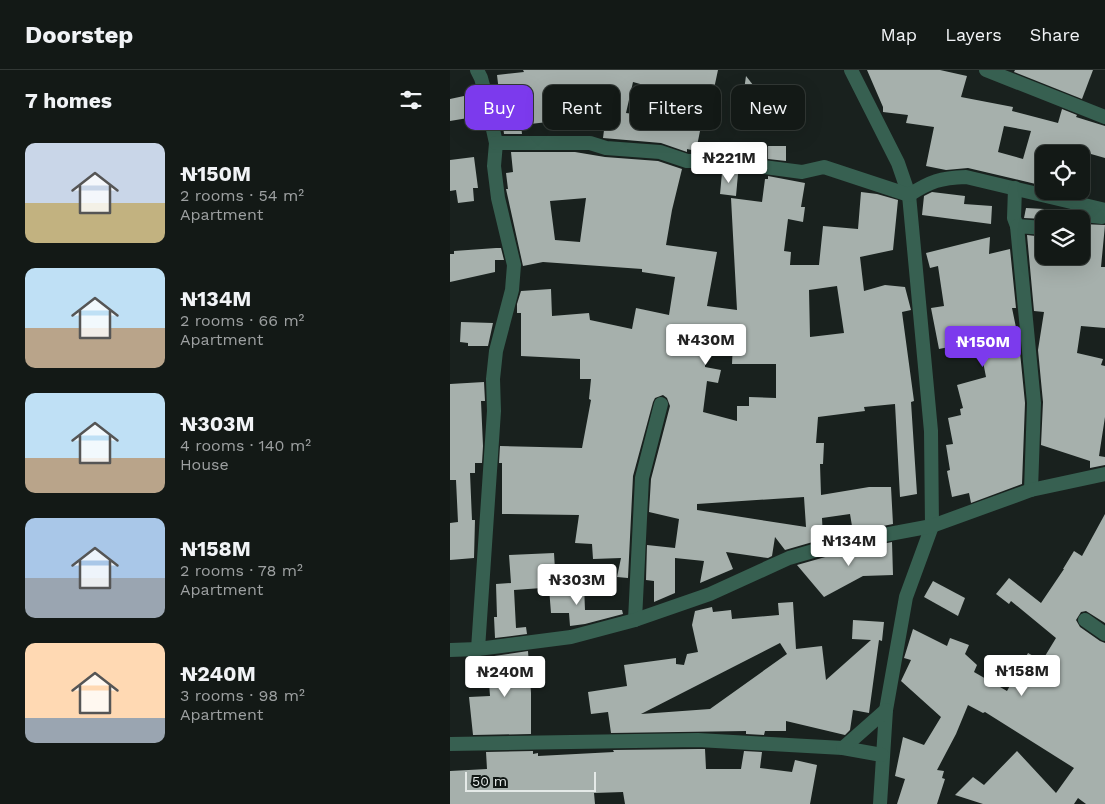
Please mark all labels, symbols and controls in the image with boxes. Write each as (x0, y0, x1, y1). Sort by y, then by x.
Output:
text: Doorstep (25, 21, 133, 49)
text: Map (880, 24, 917, 45)
text: Layers (945, 24, 1002, 45)
text: Share (1030, 24, 1080, 45)
chip: Buy (465, 85, 533, 130)
chip: Rent (543, 85, 620, 130)
chip: Filters (630, 85, 721, 130)
chip: New (731, 85, 805, 130)
icon: filters (397, 86, 425, 114)
text: 7 homes (25, 88, 112, 113)
pin: ₦221M (694, 142, 764, 184)
map controls (1035, 145, 1090, 265)
button: locate (1035, 145, 1090, 200)
text: ₦221M (702, 148, 756, 167)
text: ₦150M (180, 161, 251, 186)
icon: home (65, 163, 125, 223)
text: 2 rooms · 54 m² (180, 186, 304, 205)
text: Apartment (180, 205, 263, 224)
button: layers (1035, 210, 1090, 265)
text: ₦134M (180, 286, 251, 311)
icon: home (65, 288, 125, 348)
text: 2 rooms · 66 m² (180, 311, 304, 330)
pin: ₦430M (671, 324, 741, 366)
pin: ₦150M (948, 326, 1018, 368)
text: Apartment (180, 330, 263, 349)
text: ₦430M (677, 330, 735, 349)
text: ₦150M (956, 332, 1010, 351)
text: ₦303M (180, 411, 255, 436)
icon: home (65, 413, 125, 473)
text: 4 rooms · 140 m² (180, 436, 311, 455)
text: House (180, 455, 229, 474)
pin: ₦134M (814, 524, 884, 567)
text: ₦134M (822, 531, 876, 550)
text: ₦158M (180, 536, 251, 561)
icon: home (65, 538, 125, 598)
text: 2 rooms · 78 m² (180, 561, 303, 580)
pin: ₦303M (542, 564, 612, 606)
text: ₦303M (549, 570, 605, 589)
text: Apartment (180, 580, 263, 599)
pin: ₦158M (987, 654, 1057, 697)
pin: ₦240M (470, 656, 540, 698)
text: ₦240M (180, 661, 256, 686)
text: ₦158M (995, 661, 1049, 680)
text: ₦240M (476, 662, 534, 681)
icon: home (65, 663, 125, 723)
text: 3 rooms · 98 m² (180, 686, 305, 705)
text: Apartment (180, 705, 263, 724)
scale bar (465, 769, 596, 792)
text: 50 m (472, 773, 507, 789)

